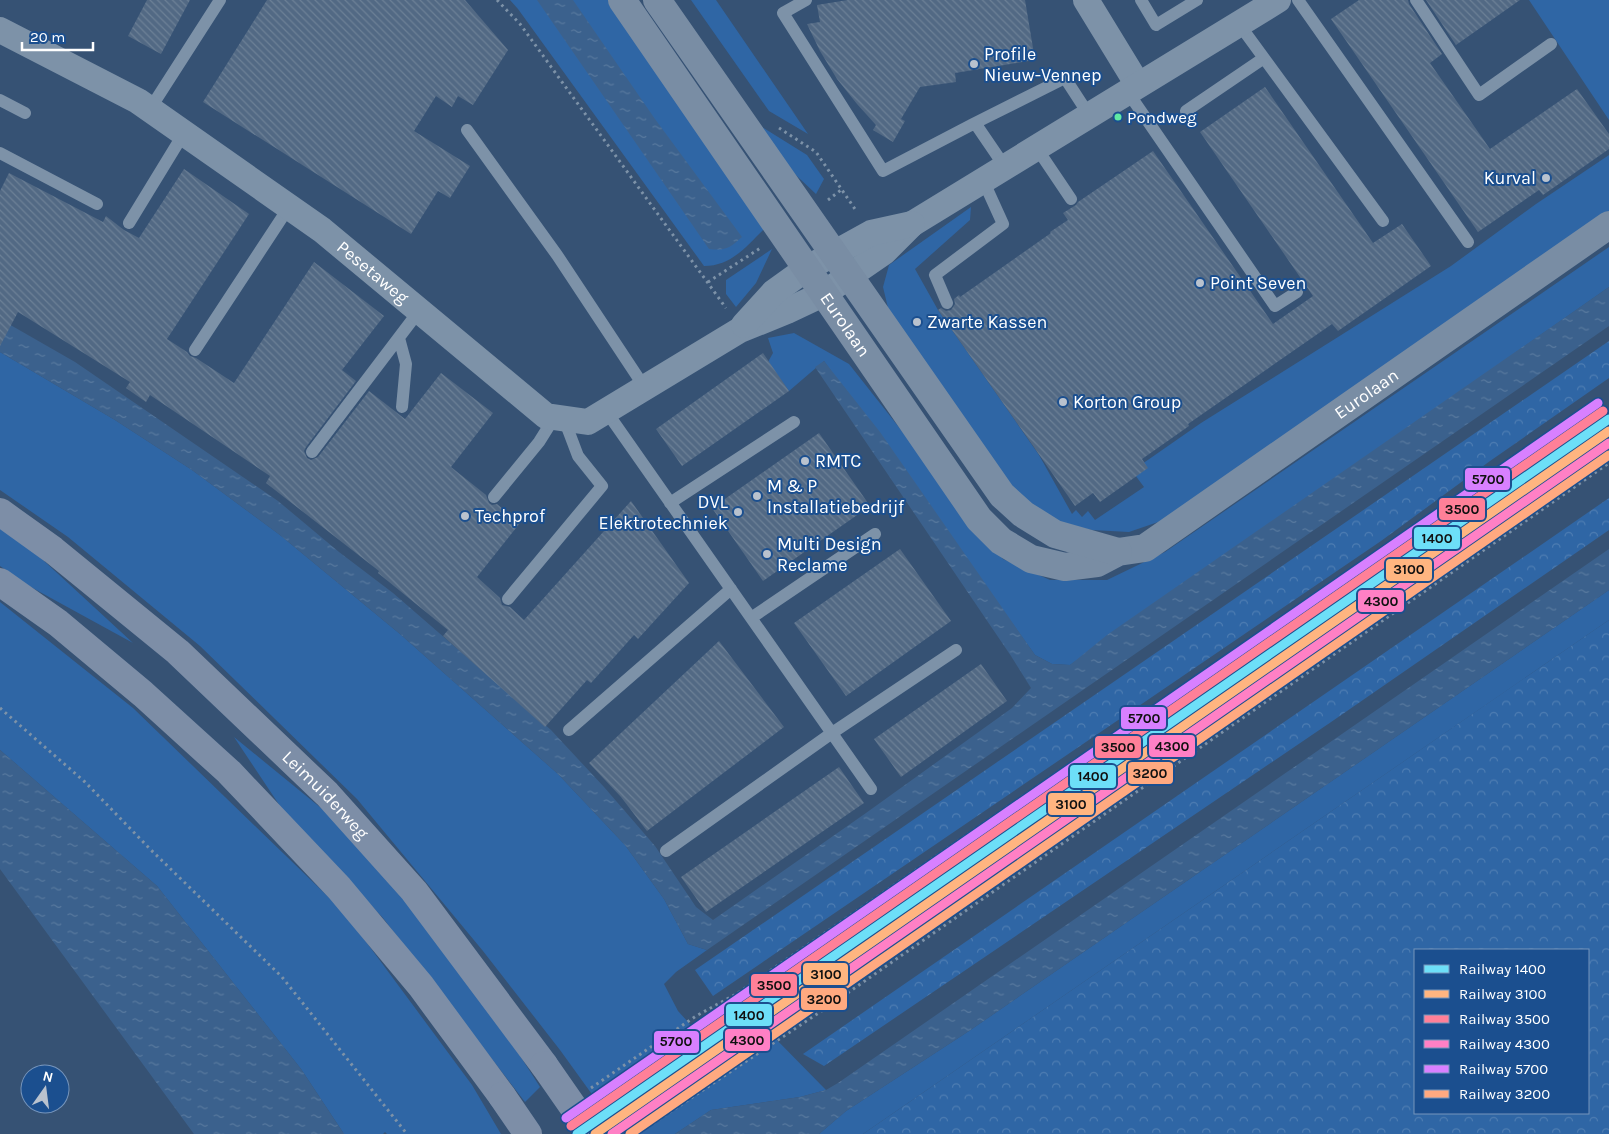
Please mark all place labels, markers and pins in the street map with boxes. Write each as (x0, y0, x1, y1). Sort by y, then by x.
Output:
place label: Profile Nieuw-Vennep (984, 43, 1101, 86)
marker: Profile Nieuw-Vennep (968, 58, 980, 70)
place label: Pondweg (1127, 107, 1197, 127)
marker: Pondweg (1113, 112, 1123, 122)
place label: Kurval (1484, 167, 1536, 189)
marker: Kurval (1540, 172, 1552, 184)
place label: Point Seven (1210, 272, 1306, 294)
marker: Point Seven (1194, 277, 1206, 289)
place label: Zwarte Kassen (927, 311, 1047, 333)
marker: Zwarte Kassen (911, 316, 923, 328)
place label: Korton Group (1073, 391, 1181, 413)
marker: Korton Group (1057, 396, 1069, 408)
place label: RMTC (815, 450, 861, 472)
marker: RMTC (799, 455, 811, 467)
place label: M & P Installatiebedrijf (767, 475, 905, 518)
marker: M & P Installatiebedrijf (751, 490, 763, 502)
place label: DVL Elektrotechniek (599, 491, 729, 534)
place label: Techprof (475, 505, 546, 527)
marker: DVL Elektrotechniek (732, 506, 744, 518)
marker: Techprof (459, 510, 471, 522)
place label: Multi Design Reclame (777, 533, 882, 576)
marker: Multi Design Reclame (761, 548, 773, 560)

